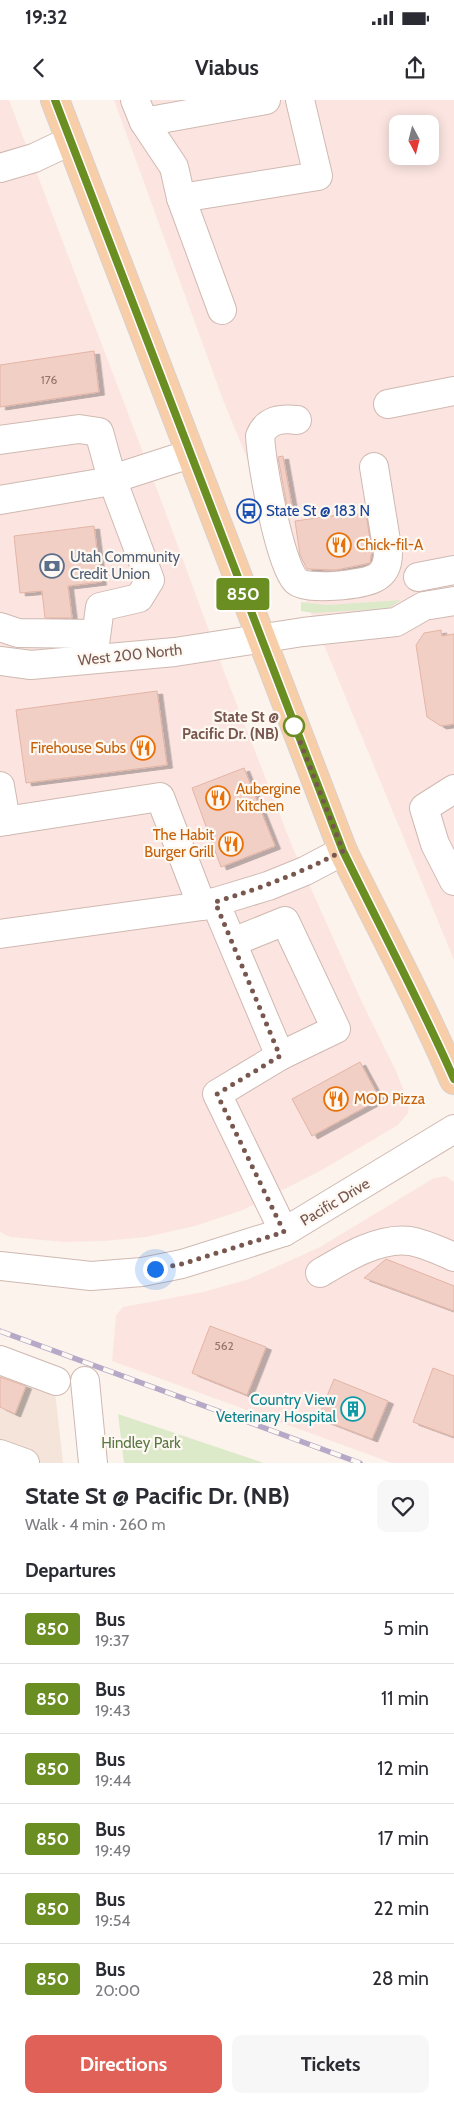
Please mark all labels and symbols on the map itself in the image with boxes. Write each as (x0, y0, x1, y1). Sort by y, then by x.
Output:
north arrow (389, 115, 439, 165)
house number: 176 (41, 372, 57, 387)
bus stop icon: State St @ 183 N (236, 498, 262, 524)
place label: State St @ 183 N (266, 502, 370, 520)
restaurant icon: Chick-fil-A (326, 532, 352, 558)
place label: Chick-fil-A (356, 536, 424, 554)
place label: Utah Community Credit Union (70, 548, 181, 583)
bank icon: Utah Community Credit Union (39, 553, 65, 579)
line badge: 850 (214, 578, 272, 610)
street label: West 200 North (77, 641, 183, 669)
place label: State St @ Pacific Dr. (NB) (182, 708, 279, 743)
marker: State St @ Pacific Dr. (NB) (283, 715, 305, 737)
restaurant icon: Firehouse Subs (130, 735, 156, 761)
place label: Firehouse Subs (30, 739, 126, 757)
place label: Aubergine Kitchen (236, 780, 301, 815)
restaurant icon: Aubergine Kitchen (205, 785, 231, 811)
place label: The Habit Burger Grill (144, 826, 214, 861)
restaurant icon: The Habit Burger Grill (218, 831, 244, 857)
restaurant icon: MOD Pizza (323, 1086, 349, 1112)
place label: MOD Pizza (354, 1090, 426, 1108)
street label: Pacific Drive (297, 1174, 373, 1230)
your location (143, 1257, 168, 1282)
house number: 562 (214, 1338, 234, 1353)
place label: Country View Veterinary Hospital (216, 1391, 336, 1426)
building icon: Country View Veterinary Hospital (340, 1396, 366, 1422)
park label: Hindley Park (101, 1434, 181, 1452)

